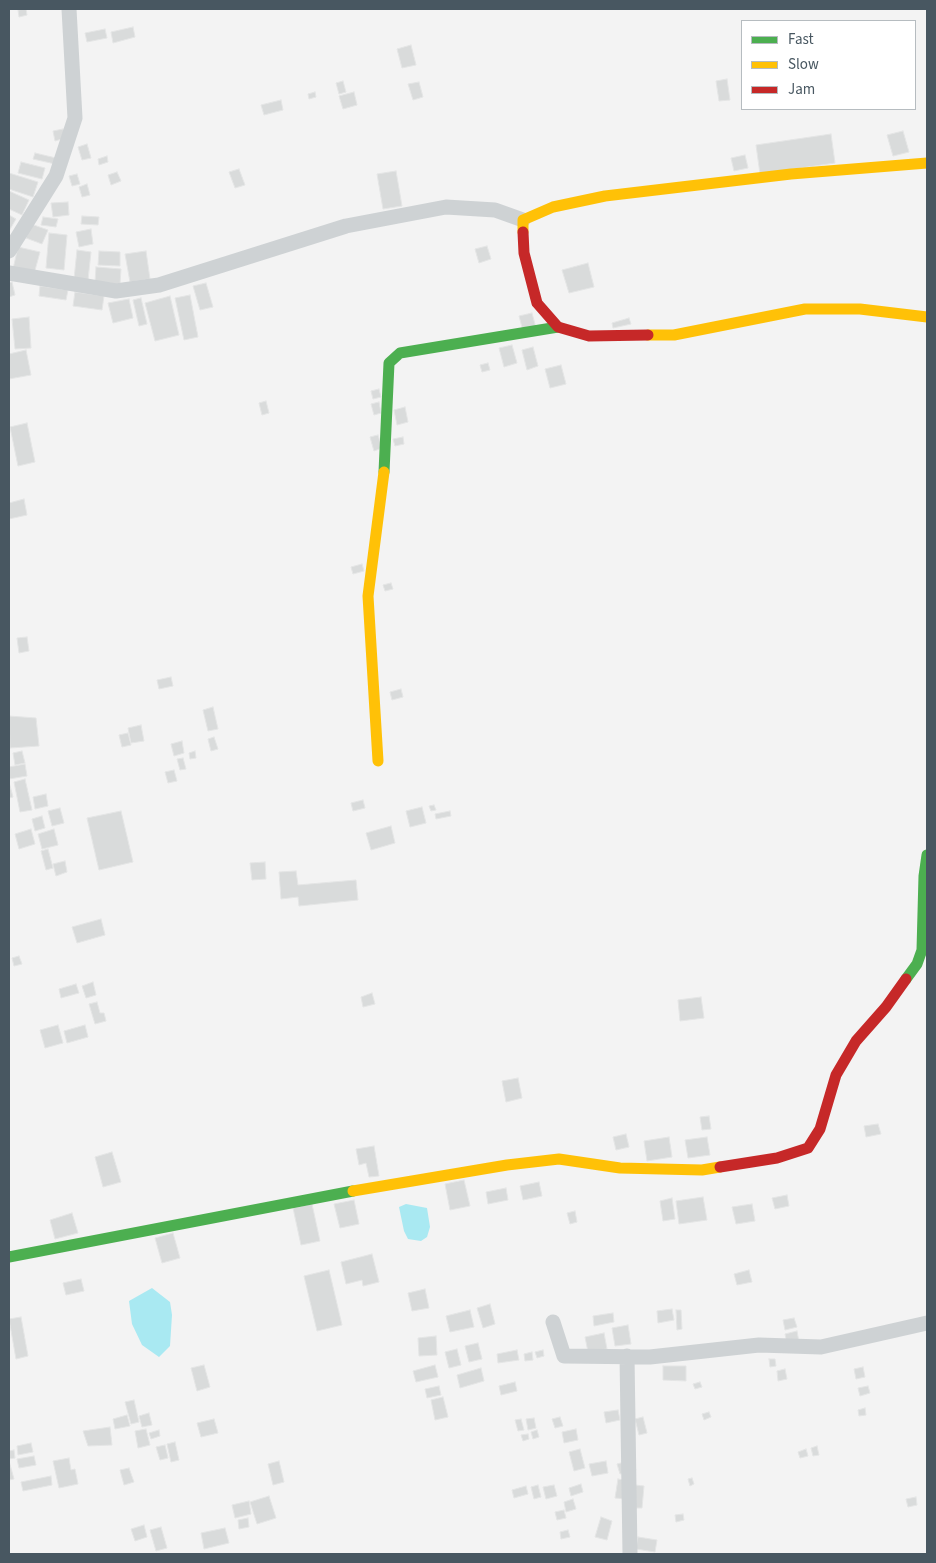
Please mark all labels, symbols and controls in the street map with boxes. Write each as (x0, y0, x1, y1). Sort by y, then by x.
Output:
legend (741, 20, 916, 110)
text: Fast (788, 29, 814, 50)
text: Slow (788, 54, 819, 75)
text: Jam (788, 79, 815, 100)

